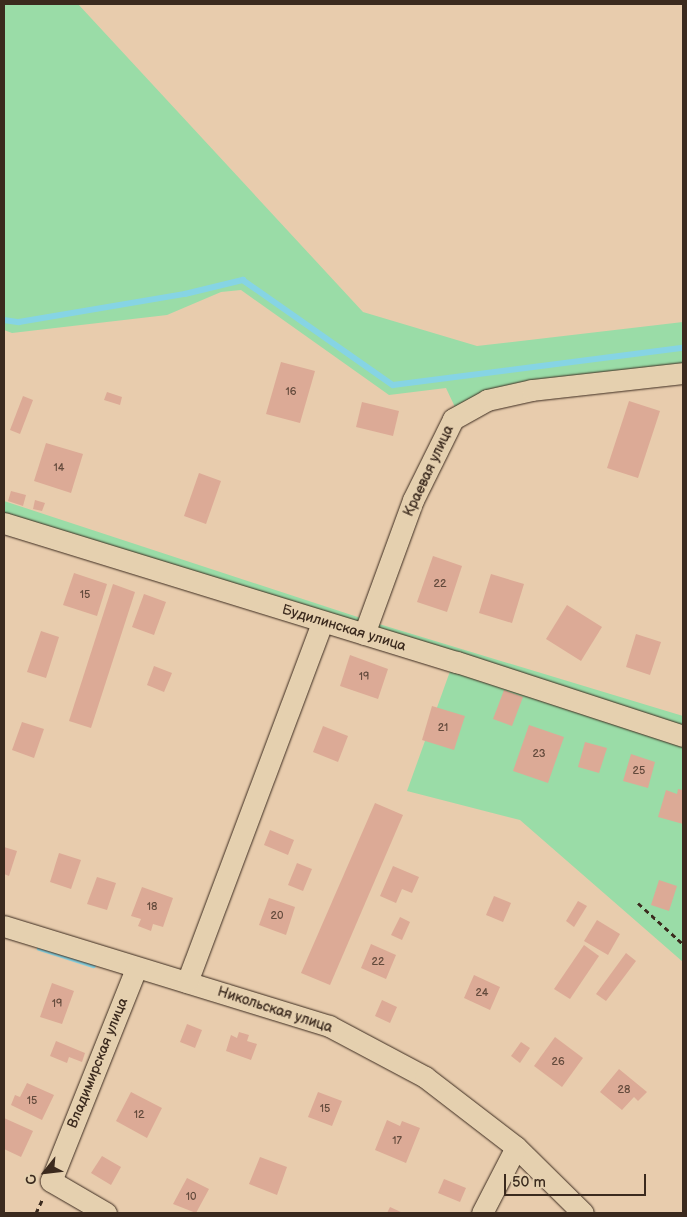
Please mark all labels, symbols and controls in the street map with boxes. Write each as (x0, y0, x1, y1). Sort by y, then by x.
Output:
house number: 16 (286, 385, 296, 399)
street label: Краевая улица (400, 423, 458, 519)
house number: 14 (54, 461, 64, 475)
house number: 22 (434, 577, 446, 591)
house number: 15 (80, 588, 90, 602)
street label: Будилинская улица (280, 601, 408, 655)
house number: 19 (359, 670, 369, 684)
house number: 21 (438, 721, 448, 735)
house number: 23 (532, 747, 546, 761)
house number: 25 (633, 764, 645, 778)
house number: 18 (147, 900, 157, 914)
house number: 20 (271, 909, 283, 923)
house number: 22 (372, 955, 384, 969)
street label: Никольская улица (215, 983, 335, 1037)
house number: 24 (475, 986, 489, 1000)
street label: Владимирская улица (64, 995, 132, 1131)
house number: 19 (52, 997, 62, 1011)
house number: 26 (551, 1055, 565, 1069)
house number: 28 (618, 1083, 630, 1097)
house number: 15 (27, 1094, 37, 1108)
house number: 15 (320, 1102, 330, 1116)
house number: 12 (134, 1108, 144, 1122)
house number: 17 (392, 1134, 402, 1148)
north arrow (20, 1147, 70, 1197)
scale bar (507, 1164, 650, 1196)
text: С (22, 1171, 41, 1188)
text: 50 m (512, 1173, 546, 1192)
house number: 10 (186, 1190, 196, 1204)

